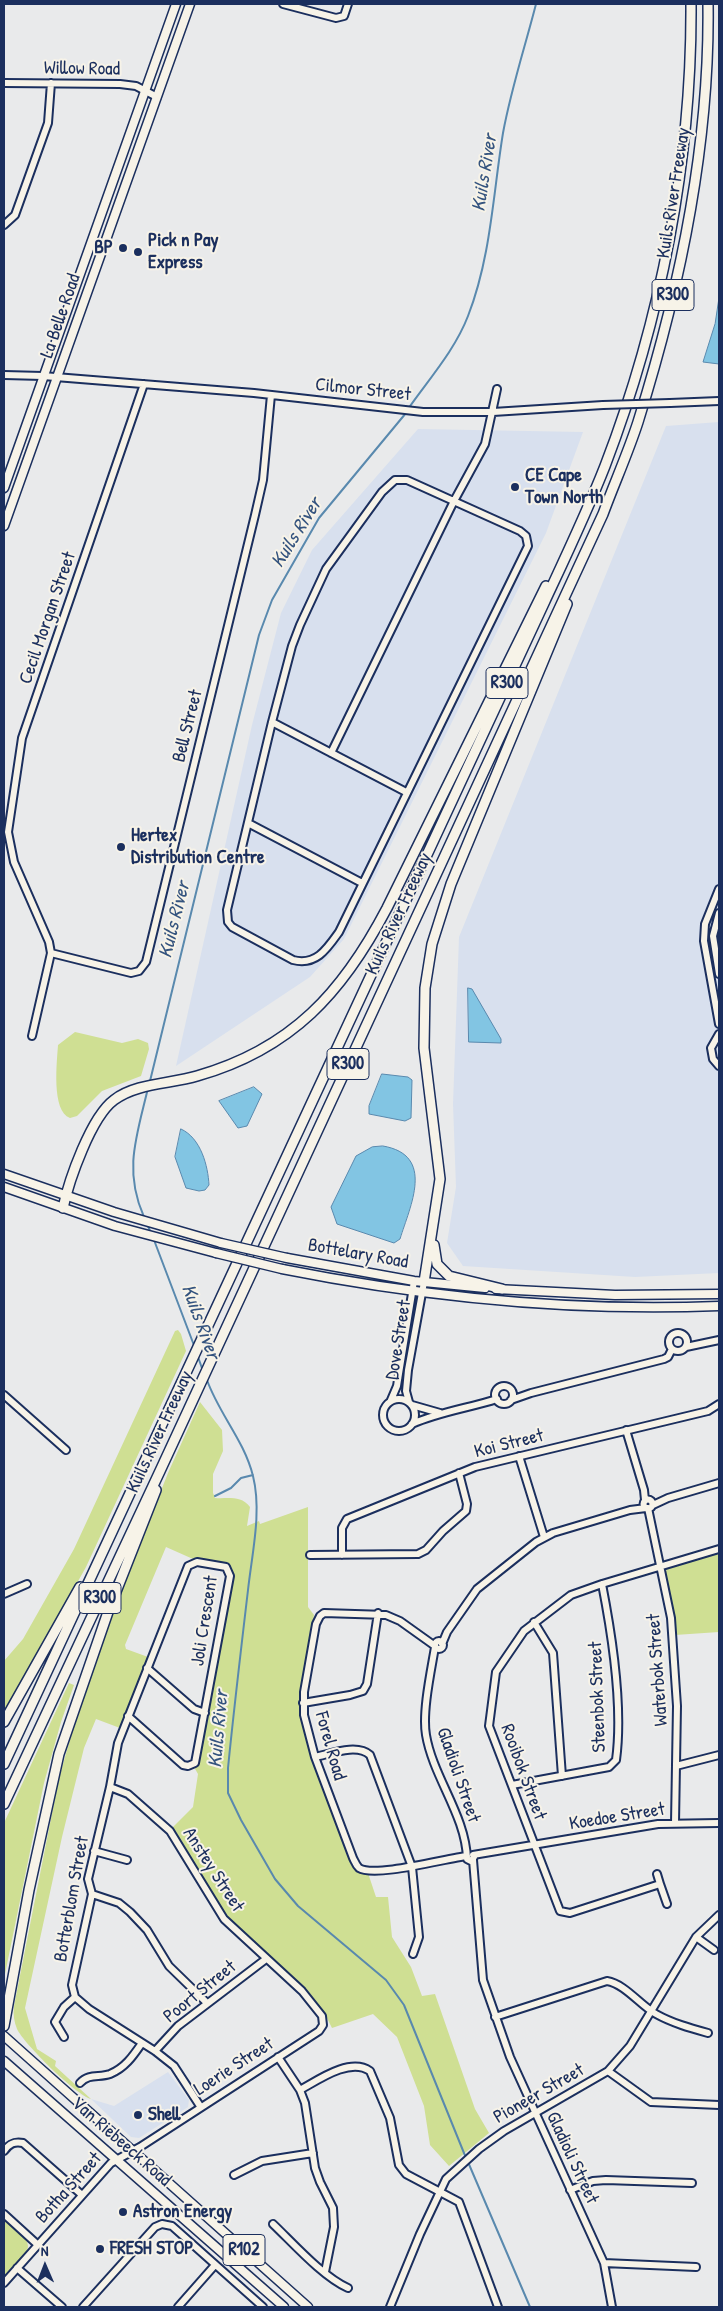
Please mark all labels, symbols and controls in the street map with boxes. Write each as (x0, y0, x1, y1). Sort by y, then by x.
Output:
street label: Willow Road (44, 57, 120, 81)
street label: Kuils River Freeway (652, 126, 696, 260)
water label: Kuils River (467, 133, 503, 213)
place label: Pick n Pay Express (148, 230, 219, 274)
place label: BP (94, 237, 113, 259)
marker: BP (117, 242, 129, 254)
marker: Pick n Pay Express (132, 246, 144, 258)
street label: La Belle Road (36, 271, 86, 361)
road number: R300 (652, 280, 694, 310)
street label: Cilmor Street (314, 374, 412, 406)
place label: CE Cape Town North (525, 465, 603, 509)
marker: CE Cape Town North (509, 481, 521, 493)
water label: Kuils River (266, 494, 328, 572)
street label: Cecil Morgan Street (15, 549, 81, 687)
road number: R300 (486, 668, 528, 698)
street label: Bell Street (168, 687, 208, 765)
place label: Hertex Distribution Centre (131, 825, 265, 869)
marker: Hertex Distribution Centre (115, 841, 127, 853)
street label: Kuils River Freeway (361, 849, 437, 979)
water label: Kuils River (154, 879, 196, 961)
road number: R300 (327, 1048, 369, 1080)
street label: Bottelary Road (306, 1234, 410, 1274)
water label: Kuils River (175, 1281, 225, 1363)
street label: Dove Street (381, 1298, 417, 1382)
street label: Kuils River Freeway (122, 1367, 198, 1497)
street label: Koi Street (472, 1424, 546, 1464)
street label: Joli Crescent (187, 1574, 223, 1668)
road number: R300 (79, 1582, 121, 1614)
street label: Waterbok Street (643, 1613, 673, 1727)
street label: Steenbok Street (585, 1641, 611, 1753)
water label: Kuils River (204, 1689, 234, 1769)
street label: Forel Road (309, 1709, 351, 1783)
street label: Rooibok Street (495, 1721, 551, 1823)
street label: Gladioli Street (431, 1725, 485, 1825)
street label: Koedoe Street (568, 1798, 666, 1836)
street label: Anstey Street (177, 1824, 249, 1916)
street label: Botterblom Street (50, 1834, 94, 1964)
street label: Poort Street (159, 1956, 241, 2028)
street label: Loerie Street (190, 2033, 278, 2101)
street label: Pioneer Street (490, 2059, 588, 2129)
street label: Van Riebeeck Road (66, 2092, 176, 2192)
place label: Shell (148, 2104, 180, 2126)
street label: Gladioli Street (541, 2108, 603, 2208)
marker: Shell (132, 2109, 144, 2121)
street label: Botha Street (31, 2148, 107, 2228)
place label: Astron Energy (133, 2201, 232, 2223)
marker: Astron Energy (117, 2206, 129, 2218)
road number: R102 (223, 2234, 265, 2266)
place label: FRESH STOP (110, 2238, 193, 2260)
north arrow (20, 2241, 70, 2291)
text: N (41, 2241, 49, 2260)
marker: FRESH STOP (94, 2243, 106, 2255)

